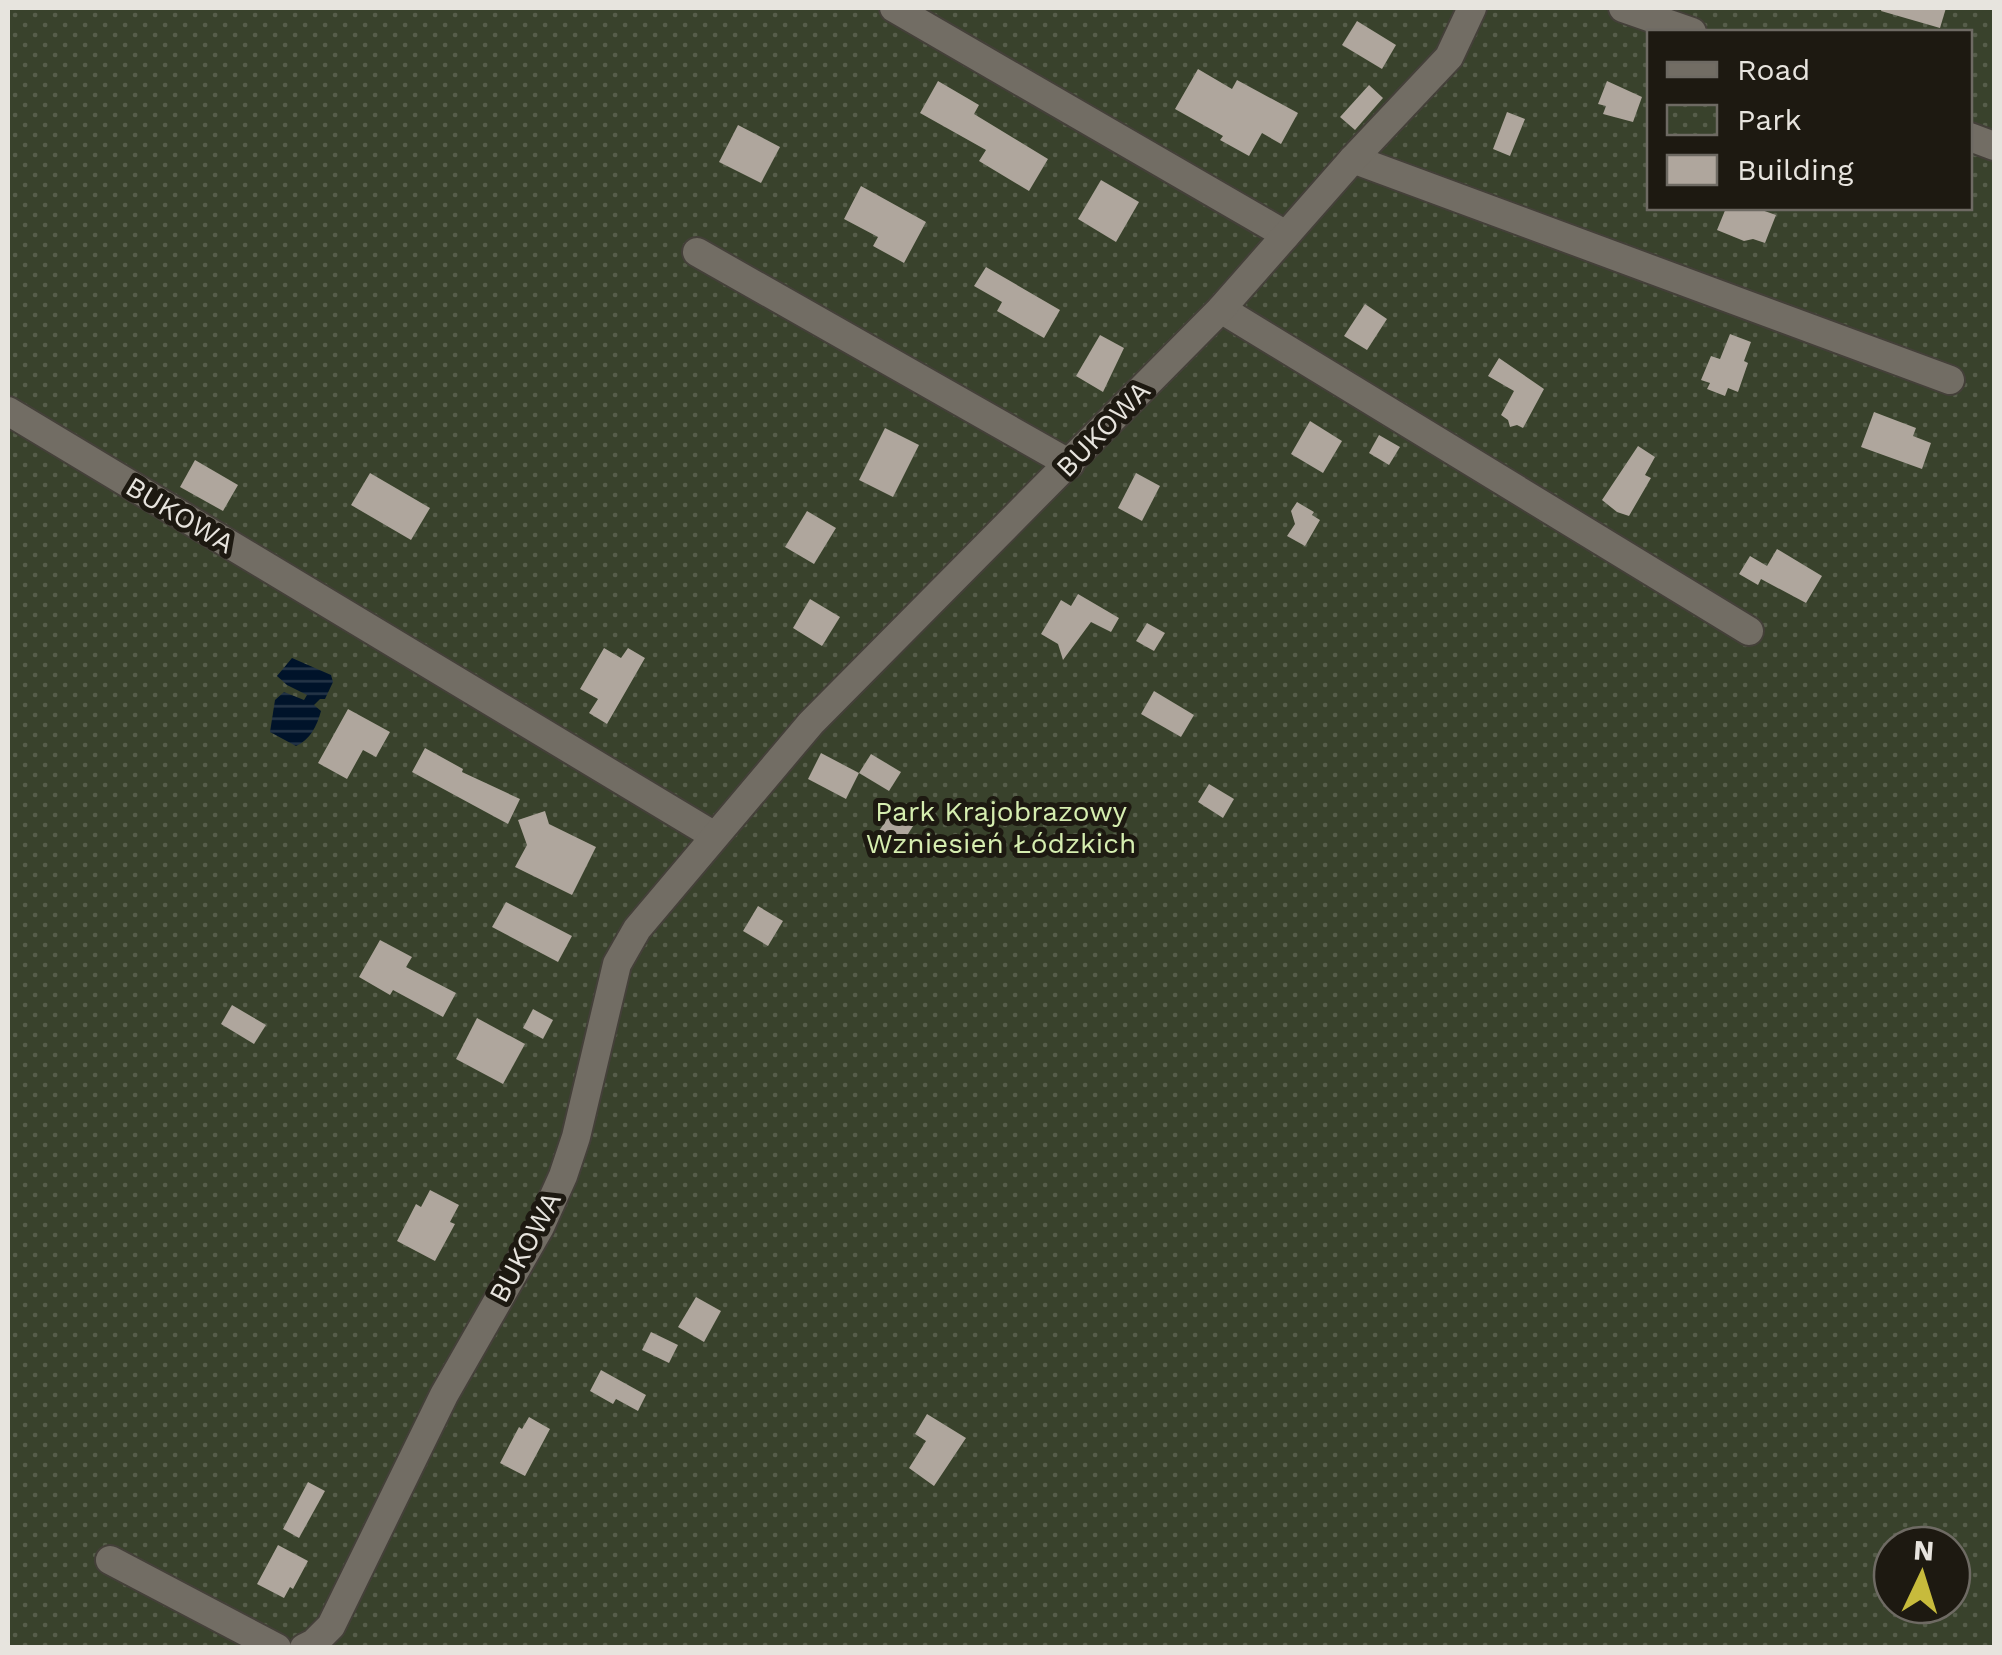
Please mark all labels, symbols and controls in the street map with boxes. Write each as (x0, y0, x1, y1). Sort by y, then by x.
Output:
legend (1647, 30, 1972, 210)
text: Road (1737, 52, 1810, 87)
text: Park (1737, 102, 1802, 137)
text: Building (1737, 152, 1854, 187)
street label: BUKOWA (1049, 374, 1157, 484)
street label: BUKOWA (120, 470, 240, 560)
park label: Park Krajobrazowy Wzniesień Łódzkich (866, 795, 1136, 860)
street label: BUKOWA (482, 1186, 568, 1308)
north arrow (1872, 1525, 1972, 1625)
text: N (1912, 1533, 1935, 1568)

